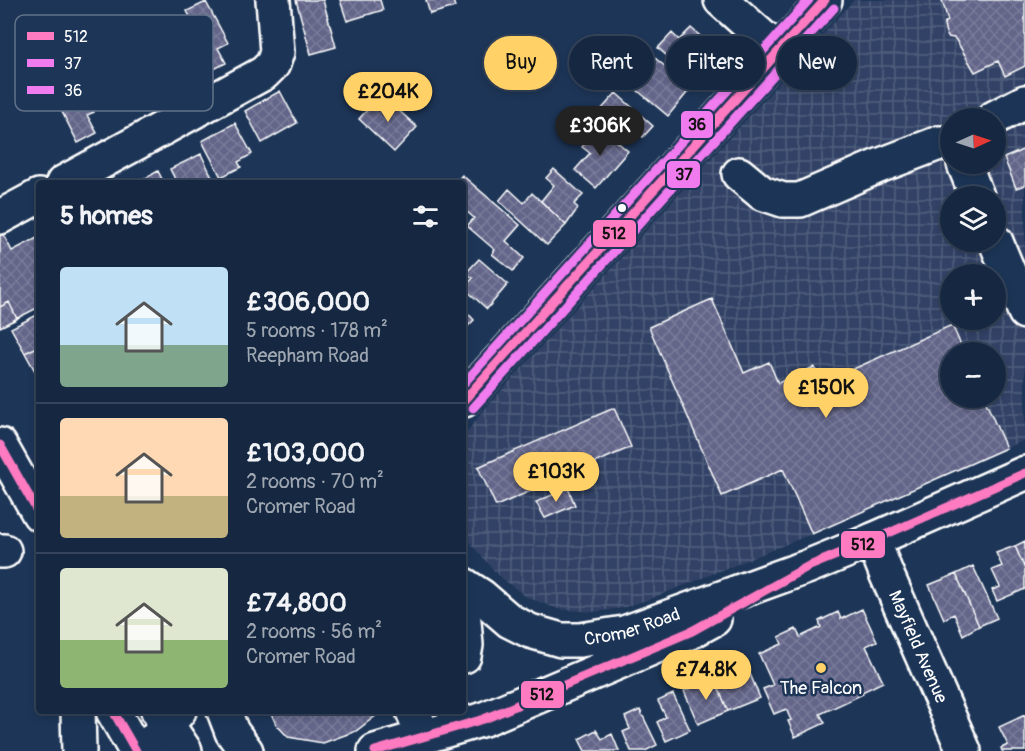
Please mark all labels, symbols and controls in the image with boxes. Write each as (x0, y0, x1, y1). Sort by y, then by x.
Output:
legend (15, 15, 213, 111)
text: 512 (64, 27, 88, 47)
chip: Buy (484, 36, 557, 90)
chip: Rent (569, 36, 654, 90)
chip: Filters (666, 36, 765, 90)
chip: New (777, 36, 857, 90)
text: 37 (64, 54, 82, 74)
pin: £204K (346, 72, 430, 123)
text: £204K (357, 79, 419, 104)
text: 36 (64, 81, 82, 101)
pin: £306K (558, 106, 642, 157)
north arrow (940, 108, 1006, 174)
map controls (940, 108, 1006, 408)
line badge: 36 (680, 110, 714, 139)
text: £306K (569, 113, 631, 138)
text: 36 (688, 115, 706, 135)
line badge: 37 (666, 160, 701, 189)
text: 37 (675, 165, 693, 185)
button: layers (940, 186, 1006, 252)
text: 5 homes (60, 200, 153, 232)
icon: filters (409, 200, 442, 233)
unlabelled marker (616, 202, 628, 214)
line badge: 512 (592, 219, 637, 248)
text: 512 (602, 224, 626, 244)
button: + (940, 264, 1006, 330)
text: £306,000 (246, 286, 370, 318)
icon: home (108, 291, 180, 363)
text: 5 rooms · 178 m² (246, 318, 388, 343)
button: − (940, 342, 1006, 408)
text: Reepham Road (246, 343, 369, 368)
pin: £150K (784, 368, 868, 419)
text: £150K (797, 375, 855, 400)
text: £103,000 (246, 437, 365, 469)
icon: home (108, 442, 180, 514)
pin: £103K (514, 452, 598, 503)
text: £103K (527, 459, 585, 484)
text: 2 rooms · 70 m² (246, 469, 384, 494)
text: Cromer Road (246, 494, 356, 519)
line badge: 512 (840, 530, 886, 559)
text: 512 (851, 535, 875, 555)
text: £74,800 (246, 587, 347, 619)
street label: Mayfield Avenue (884, 587, 953, 707)
icon: home (108, 592, 180, 664)
street label: Cromer Road (583, 602, 683, 651)
text: 2 rooms · 56 m² (246, 619, 382, 644)
text: Cromer Road (246, 644, 356, 669)
pin: £74.8K (657, 650, 755, 701)
text: £74.8K (675, 657, 737, 682)
marker: The Falcon (814, 661, 828, 675)
place label: The Falcon (780, 677, 862, 700)
line badge: 512 (520, 680, 565, 709)
text: 512 (530, 685, 554, 705)

